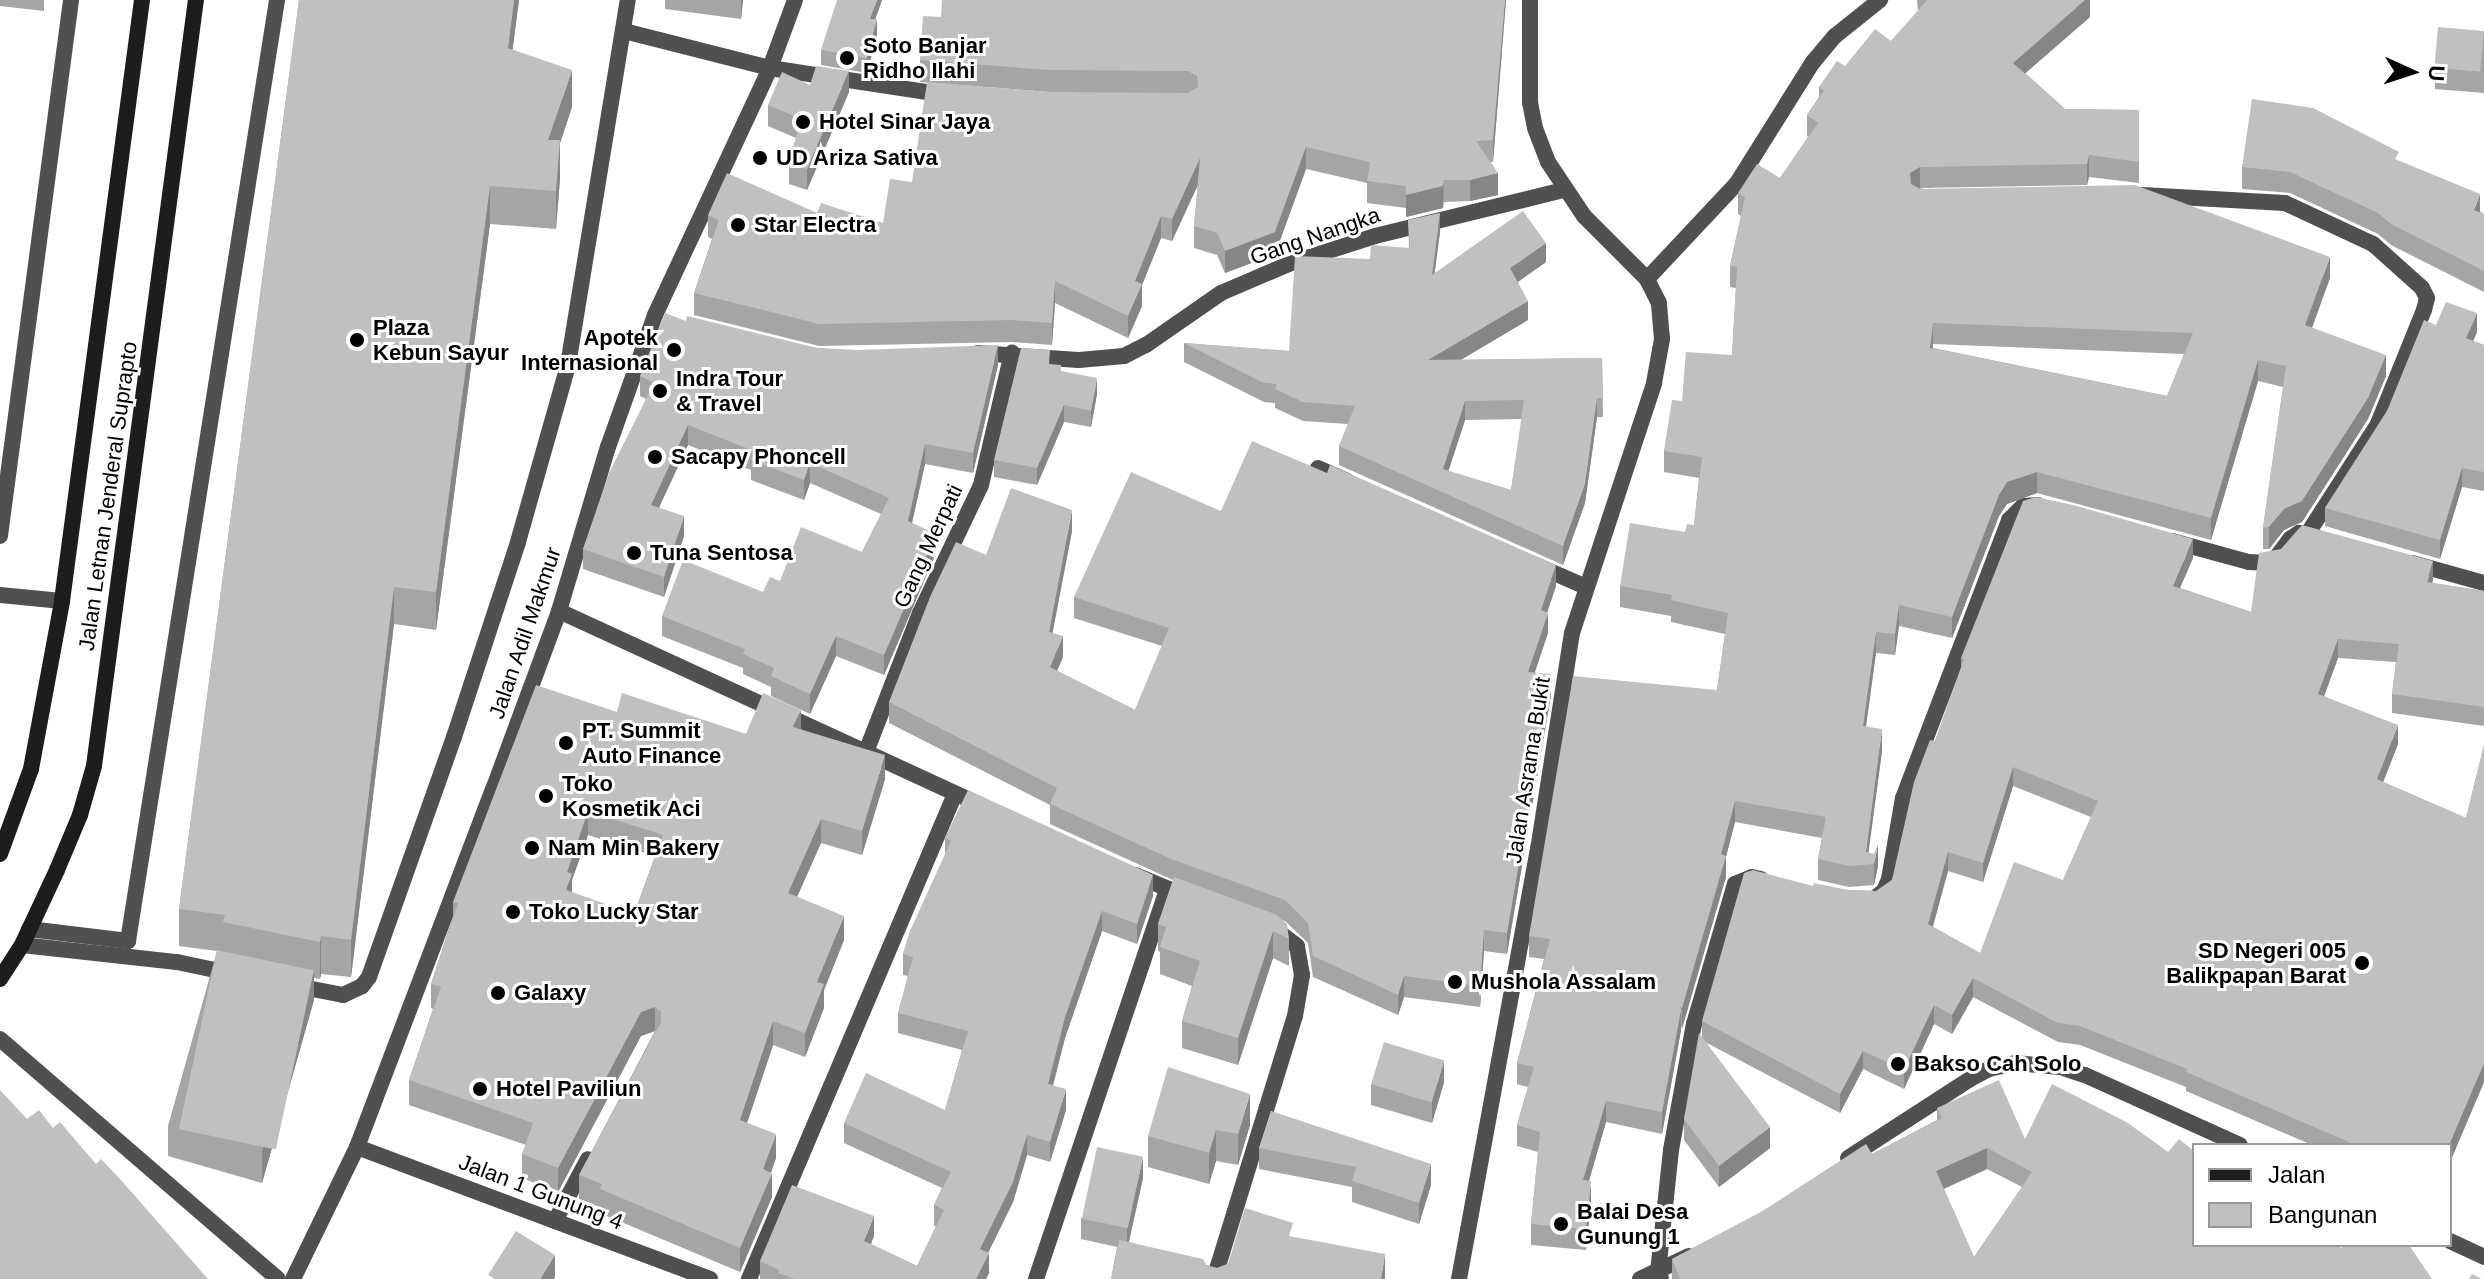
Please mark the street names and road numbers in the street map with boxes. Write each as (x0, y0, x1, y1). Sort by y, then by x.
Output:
street label: Gang Nangka (1247, 201, 1383, 271)
street label: Jalan Letnan Jenderal Suprapto (73, 340, 143, 652)
street label: Gang Merpati (888, 480, 968, 612)
street label: Jalan Adil Makmur (483, 543, 567, 723)
street label: Jalan Asrama Bukit (1500, 674, 1556, 866)
street label: Jalan 1 Gunung 4 (455, 1149, 627, 1235)

